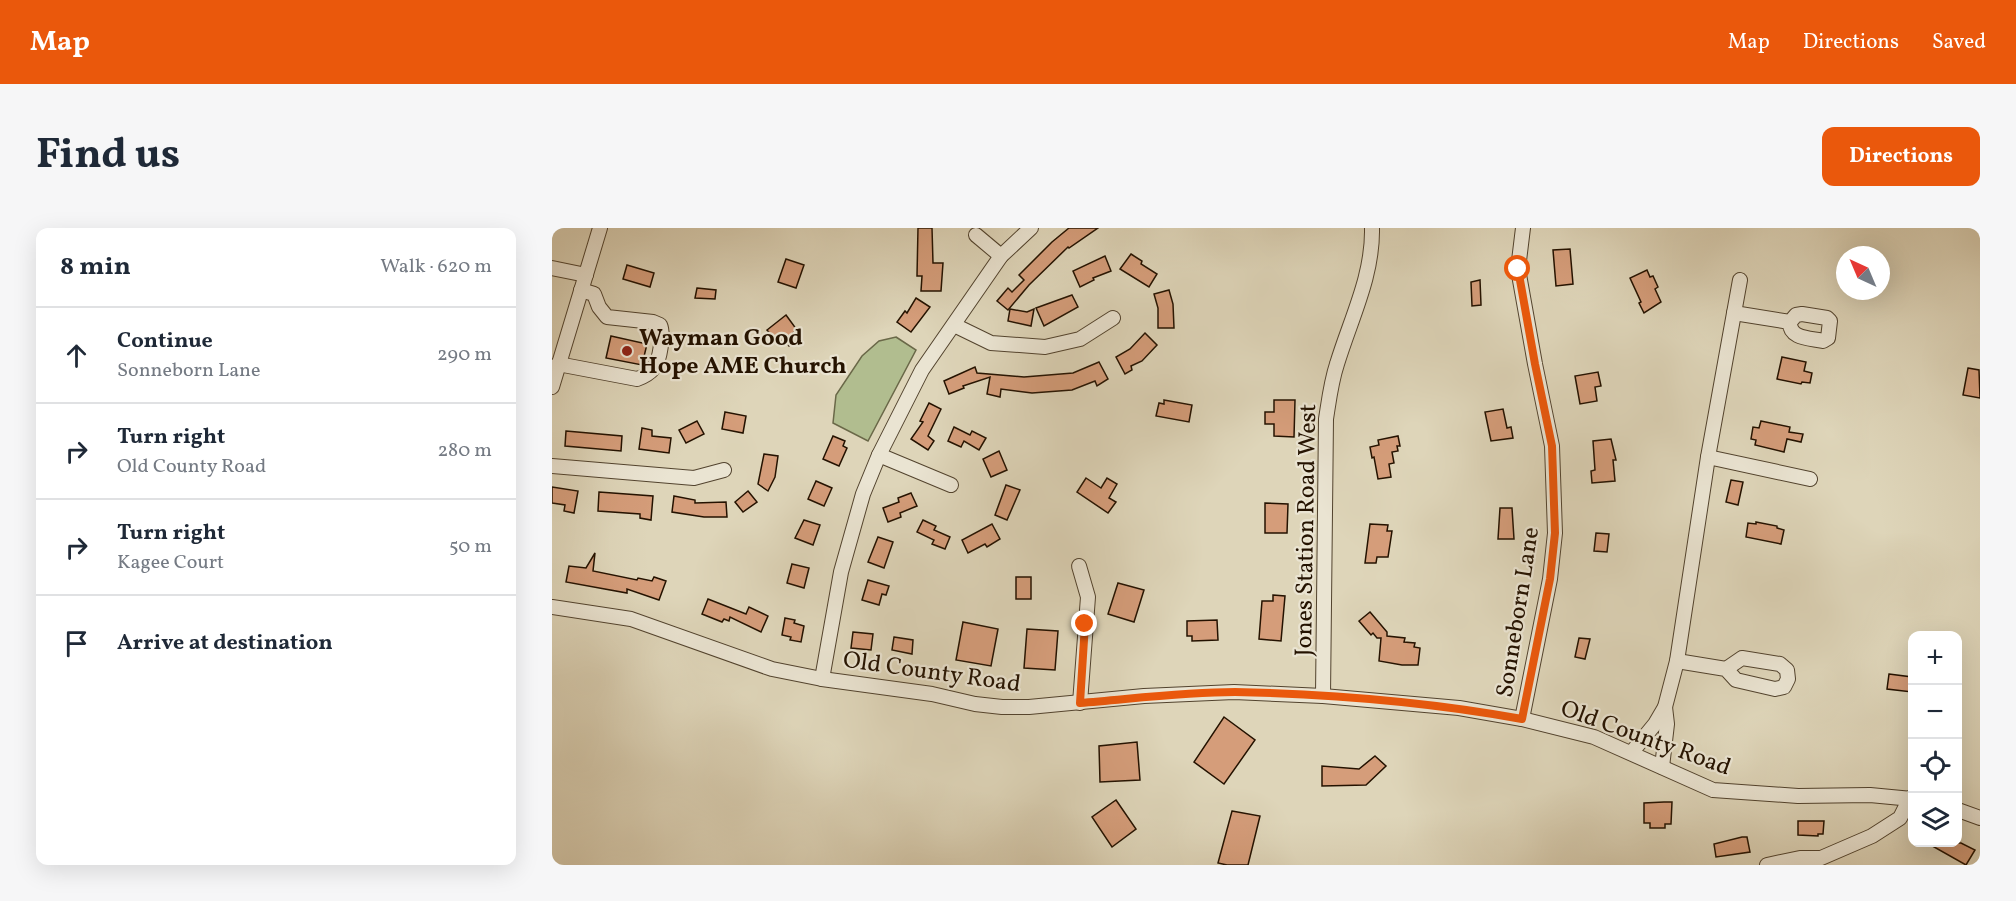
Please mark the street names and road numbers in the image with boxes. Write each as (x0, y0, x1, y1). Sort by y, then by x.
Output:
street label: Jones Station Road West (1288, 403, 1326, 657)
street label: Sonneborn Lane (1489, 525, 1549, 700)
street label: Old County Road (841, 644, 1023, 702)
street label: Old County Road (1555, 692, 1735, 785)

